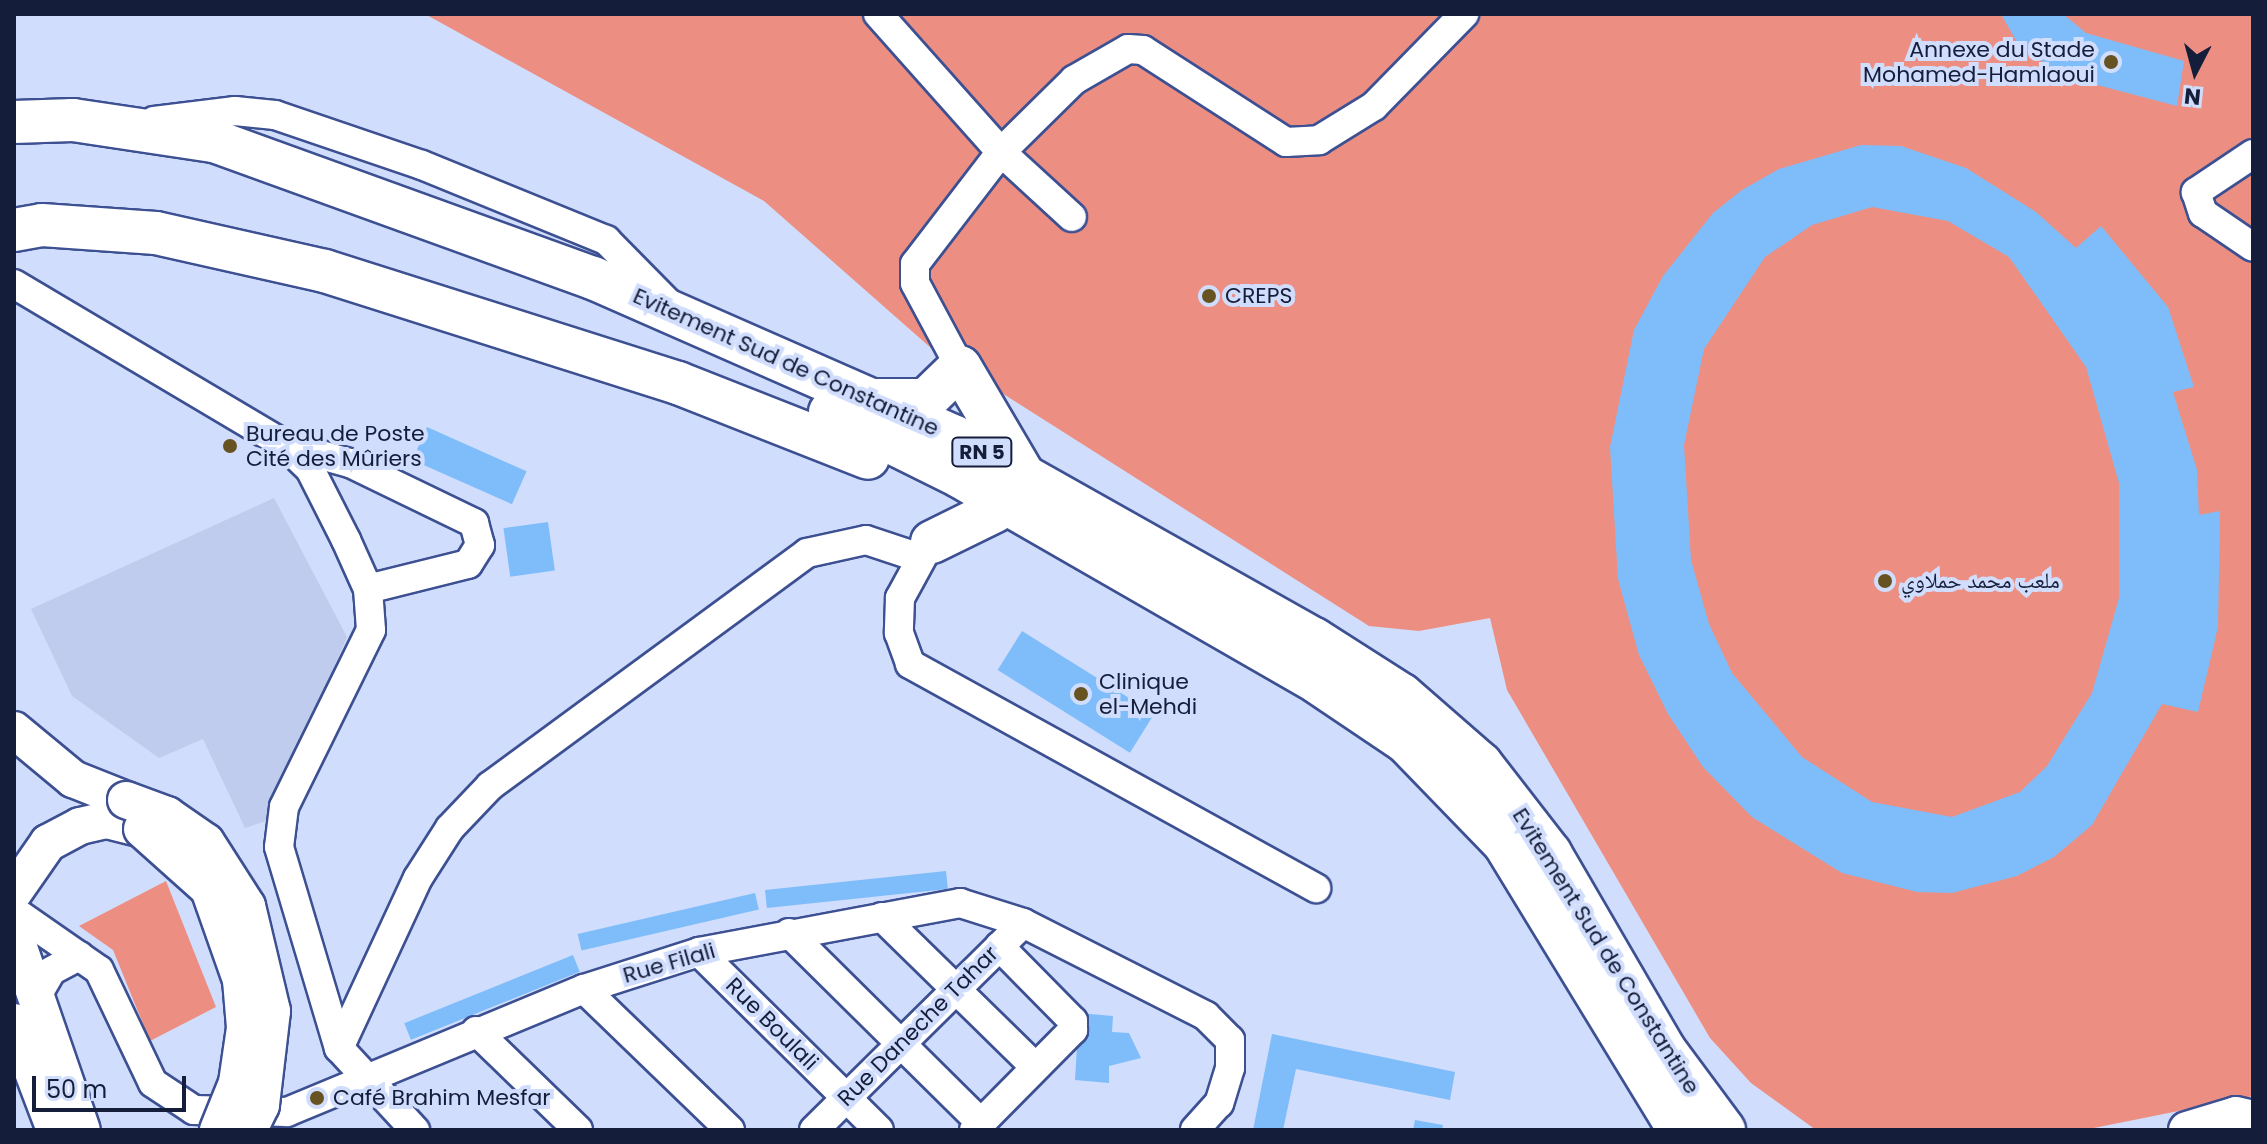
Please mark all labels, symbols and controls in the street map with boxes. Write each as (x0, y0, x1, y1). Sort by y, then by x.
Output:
north arrow (2155, 32, 2235, 112)
place label: Annexe du Stade Mohamed-Hamlaoui (1863, 36, 2095, 88)
marker: Annexe du Stade Mohamed-Hamlaoui (2102, 53, 2120, 71)
text: N (2183, 80, 2202, 113)
street label: Evitement Sud de Constantine (629, 282, 943, 442)
place label: CREPS (1225, 283, 1292, 309)
marker: CREPS (1200, 287, 1218, 305)
place label: Bureau de Poste Cité des Mûriers (246, 420, 425, 472)
road number: RN 5 (950, 436, 1014, 468)
marker: Bureau de Poste Cité des Mûriers (221, 437, 239, 455)
place label: ملعب محمد حملاوي (1901, 568, 2060, 594)
marker: ملعب محمد حملاوي (1876, 572, 1894, 590)
place label: Clinique el-Mehdi (1099, 668, 1197, 720)
marker: Clinique el-Mehdi (1070, 683, 1092, 705)
street label: Evitement Sud de Constantine (1507, 803, 1705, 1099)
street label: Rue Filali (620, 937, 718, 989)
street label: Rue Daneche Tahar (832, 940, 1004, 1112)
street label: Rue Boulali (720, 972, 824, 1076)
scale bar (36, 1060, 190, 1110)
text: 50 m (46, 1073, 107, 1106)
place label: Café Brahim Mesfar (333, 1085, 551, 1111)
marker: Café Brahim Mesfar (308, 1089, 326, 1107)

